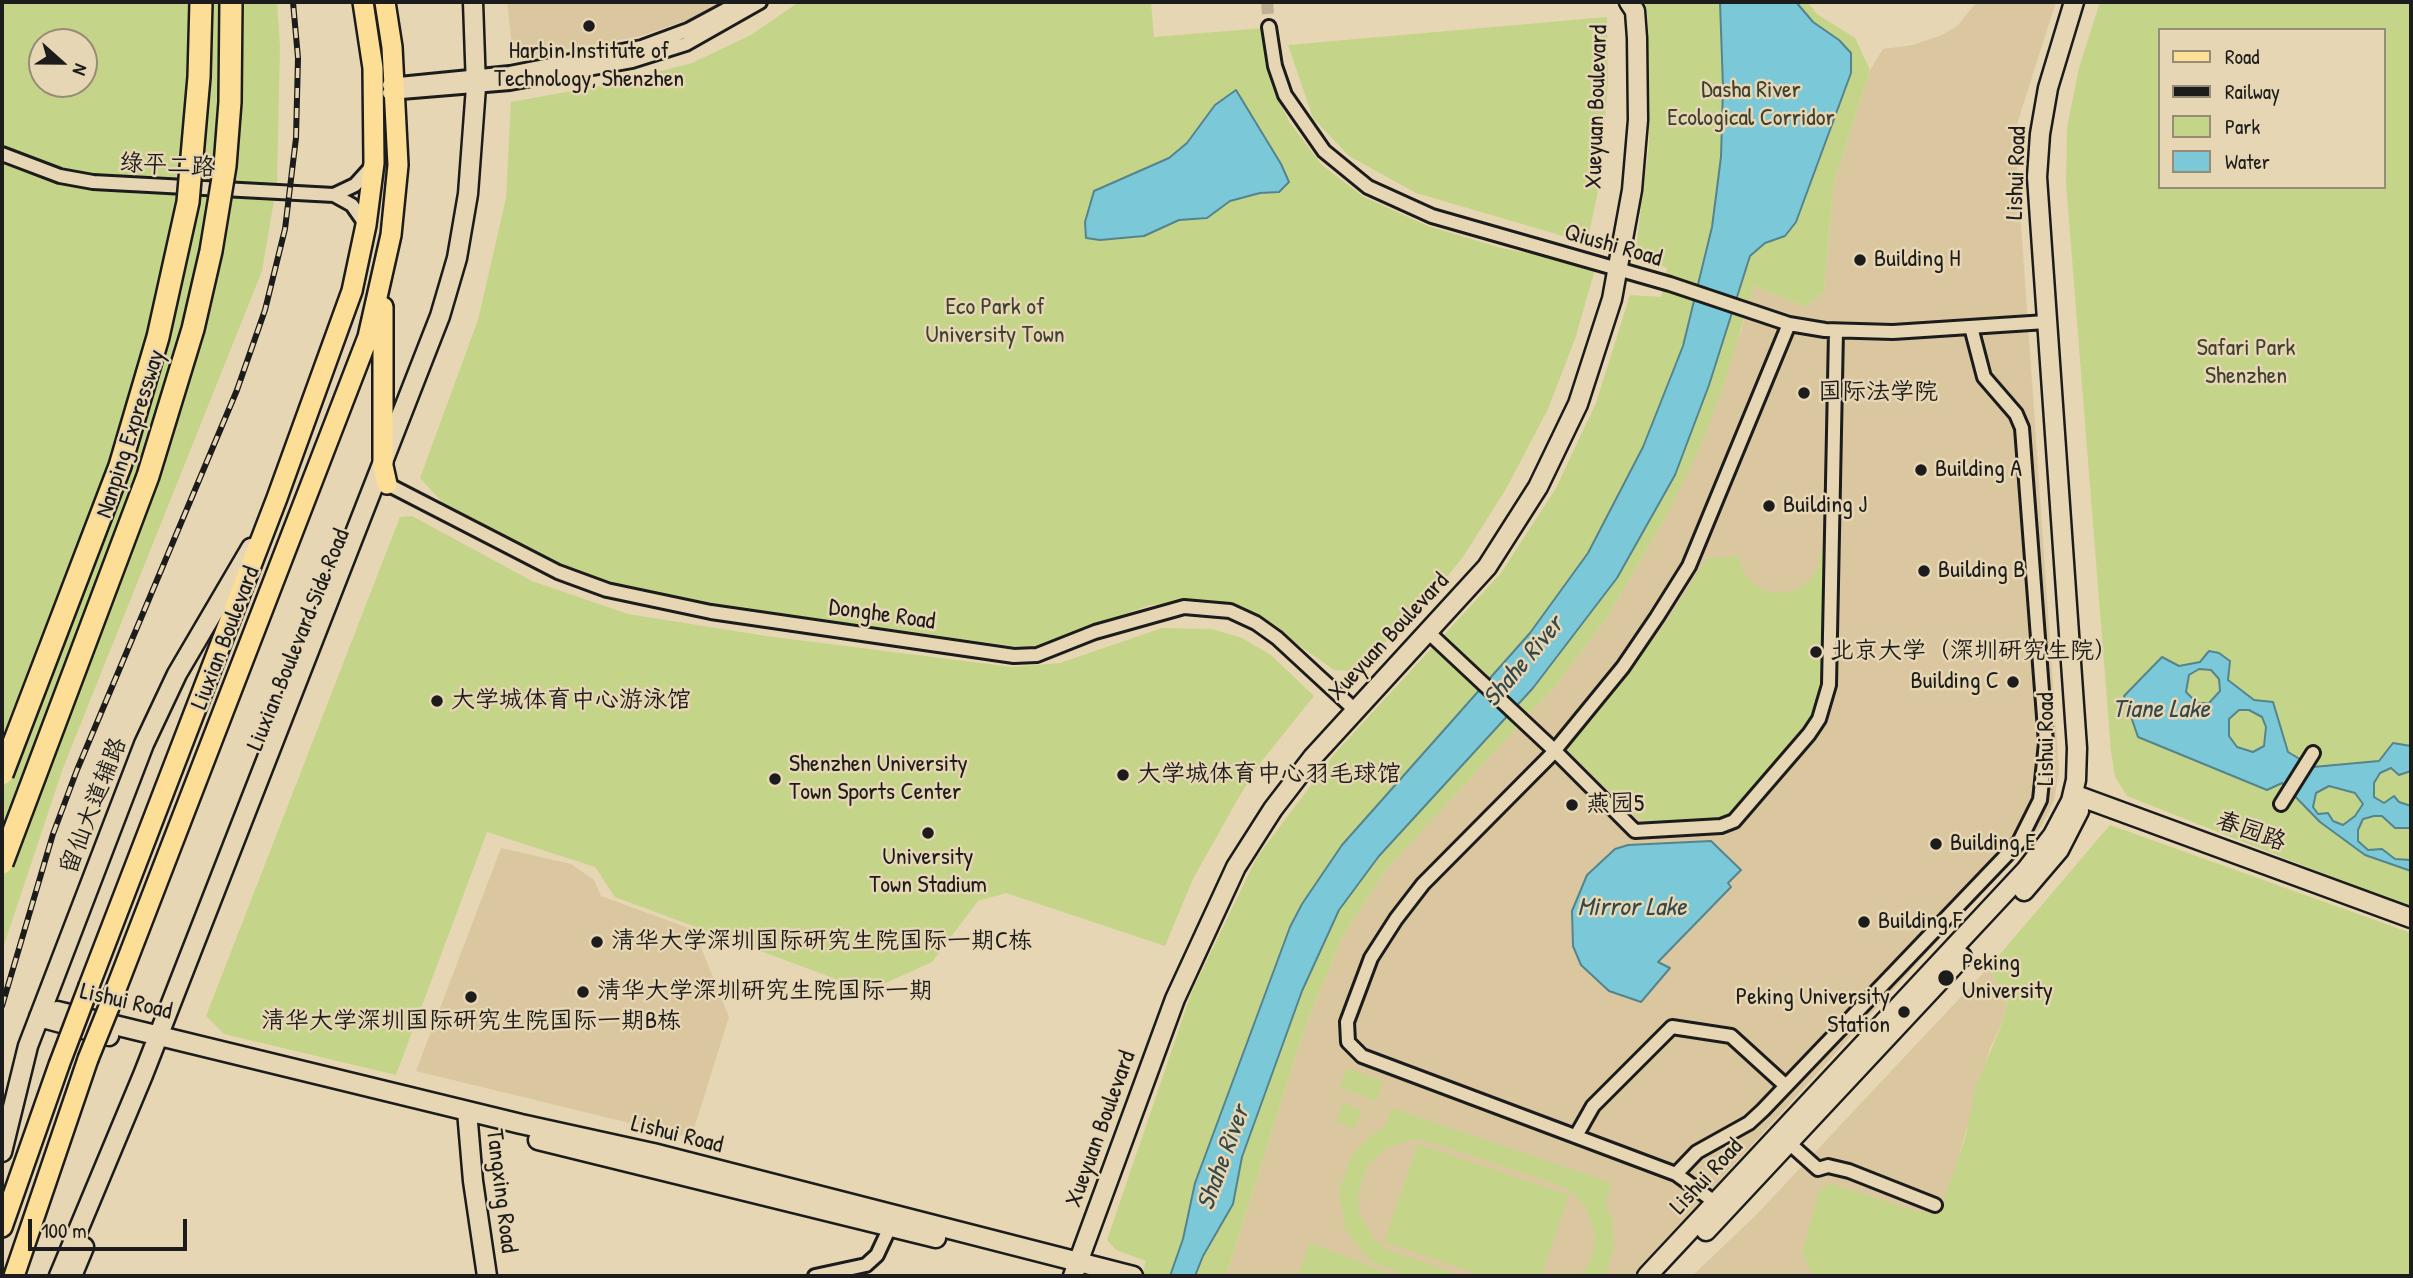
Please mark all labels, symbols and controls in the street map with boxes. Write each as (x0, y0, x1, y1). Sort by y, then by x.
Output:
marker: Harbin Institute of Technology, Shenzhen (581, 18, 597, 34)
street label: Xueyuan Boulevard (1580, 25, 1614, 189)
north arrow (28, 28, 98, 98)
legend (2158, 28, 2385, 189)
place label: Harbin Institute of Technology, Shenzhen (494, 38, 684, 94)
text: Road (2225, 42, 2259, 71)
text: N (67, 60, 95, 79)
park label: Dasha River Ecological Corridor (1667, 77, 1835, 133)
text: Railway (2225, 77, 2280, 106)
text: Park (2225, 112, 2260, 141)
street label: Lishui Road (2001, 126, 2033, 220)
text: Water (2225, 147, 2270, 176)
street label: 绿平二路 (118, 149, 216, 183)
street label: Qiushi Road (1561, 218, 1665, 274)
place label: Building H (1874, 246, 1961, 274)
marker: Building H (1852, 252, 1868, 268)
park label: Eco Park of University Town (925, 294, 1065, 350)
park label: Safari Park Shenzhen (2197, 335, 2295, 391)
street label: Nanping Expressway (90, 346, 172, 522)
place label: 国际法学院 (1818, 379, 1938, 407)
marker: 国际法学院 (1796, 385, 1812, 401)
place label: Building A (1935, 456, 2022, 484)
marker: Building A (1913, 462, 1929, 478)
place label: Building J (1783, 492, 1867, 520)
marker: Building J (1761, 498, 1777, 514)
street label: Liuxian Boulevard Side Road (241, 525, 357, 755)
place label: Building B (1938, 557, 2025, 585)
street label: Liuxian Boulevard (186, 562, 266, 714)
marker: Building B (1916, 563, 1932, 579)
street label: Xueyuan Boulevard (1323, 567, 1455, 707)
street label: Donghe Road (827, 593, 937, 637)
water label: Shahe River (1477, 610, 1571, 714)
place label: 北京大学（深圳研究生院） (1830, 638, 2118, 666)
marker: 北京大学（深圳研究生院） (1808, 644, 1824, 660)
place label: Building C (1911, 668, 1999, 696)
marker: Building C (2005, 674, 2021, 690)
place label: 大学城体育中心游泳馆 (451, 687, 691, 715)
street label: Lishui Road (2033, 692, 2061, 786)
marker: 大学城体育中心游泳馆 (429, 693, 445, 709)
water label: Tiane Lake (2112, 694, 2210, 726)
street label: 留仙大道辅路 (55, 734, 133, 878)
place label: Shenzhen University Town Sports Center (789, 751, 968, 807)
place label: 大学城体育中心羽毛球馆 (1137, 761, 1401, 789)
marker: 大学城体育中心羽毛球馆 (1115, 767, 1131, 783)
marker: Shenzhen University Town Sports Center (767, 771, 783, 787)
place label: 燕园5 (1586, 791, 1644, 819)
marker: 燕园5 (1564, 797, 1580, 813)
street label: 春园路 (2212, 806, 2290, 858)
marker: University Town Stadium (920, 825, 936, 841)
place label: Building E (1950, 830, 2036, 858)
marker: Building E (1928, 836, 1944, 852)
place label: University Town Stadium (869, 844, 987, 900)
water label: Mirror Lake (1578, 892, 1686, 924)
place label: Building F (1878, 908, 1962, 936)
marker: Building F (1856, 914, 1872, 930)
place label: 清华大学深圳国际研究生院国际一期C栋 (611, 928, 1032, 956)
marker: 清华大学深圳国际研究生院国际一期C栋 (589, 934, 605, 950)
place label: Peking University (1962, 950, 2053, 1006)
marker: Peking University (1936, 968, 1956, 988)
street label: Lishui Road (77, 977, 175, 1027)
place label: 清华大学深圳研究生院国际一期 (597, 978, 933, 1006)
marker: 清华大学深圳研究生院国际一期 (575, 984, 591, 1000)
place label: Peking University Station (1736, 984, 1890, 1040)
marker: 清华大学深圳国际研究生院国际一期B栋 (463, 989, 479, 1005)
marker: Peking University Station (1896, 1004, 1912, 1020)
place label: 清华大学深圳国际研究生院国际一期B栋 (261, 1008, 681, 1036)
street label: Xueyuan Boulevard (1059, 1047, 1143, 1211)
water label: Shahe River (1191, 1102, 1257, 1214)
street label: Lishui Road (628, 1110, 726, 1160)
street label: Tangxing Road (479, 1127, 523, 1255)
street label: Lishui Road (1665, 1133, 1749, 1221)
scale bar (32, 1204, 191, 1248)
text: 100 m (41, 1216, 87, 1245)

